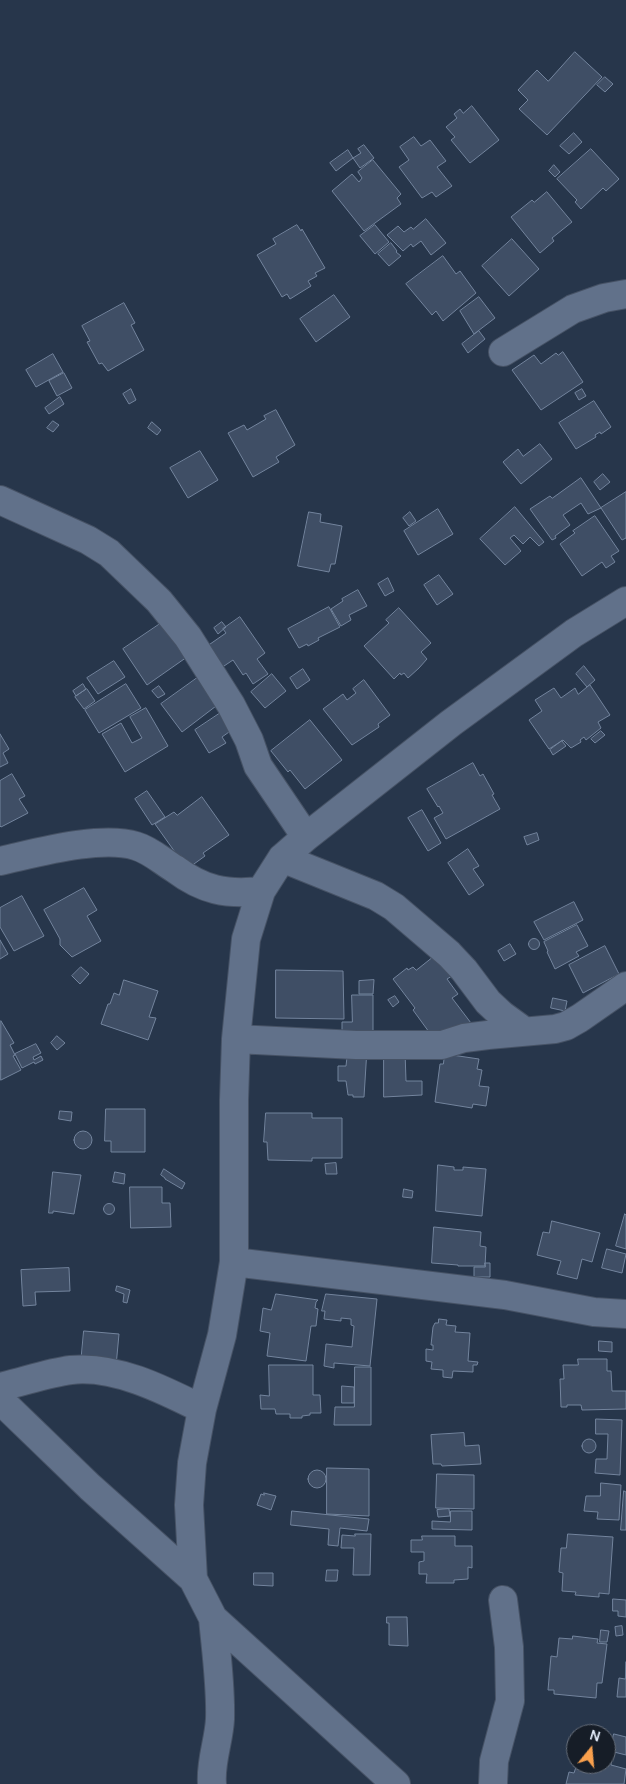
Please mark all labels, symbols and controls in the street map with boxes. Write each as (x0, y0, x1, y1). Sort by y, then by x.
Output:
north arrow (566, 1724, 616, 1774)
text: N (588, 1725, 603, 1746)

